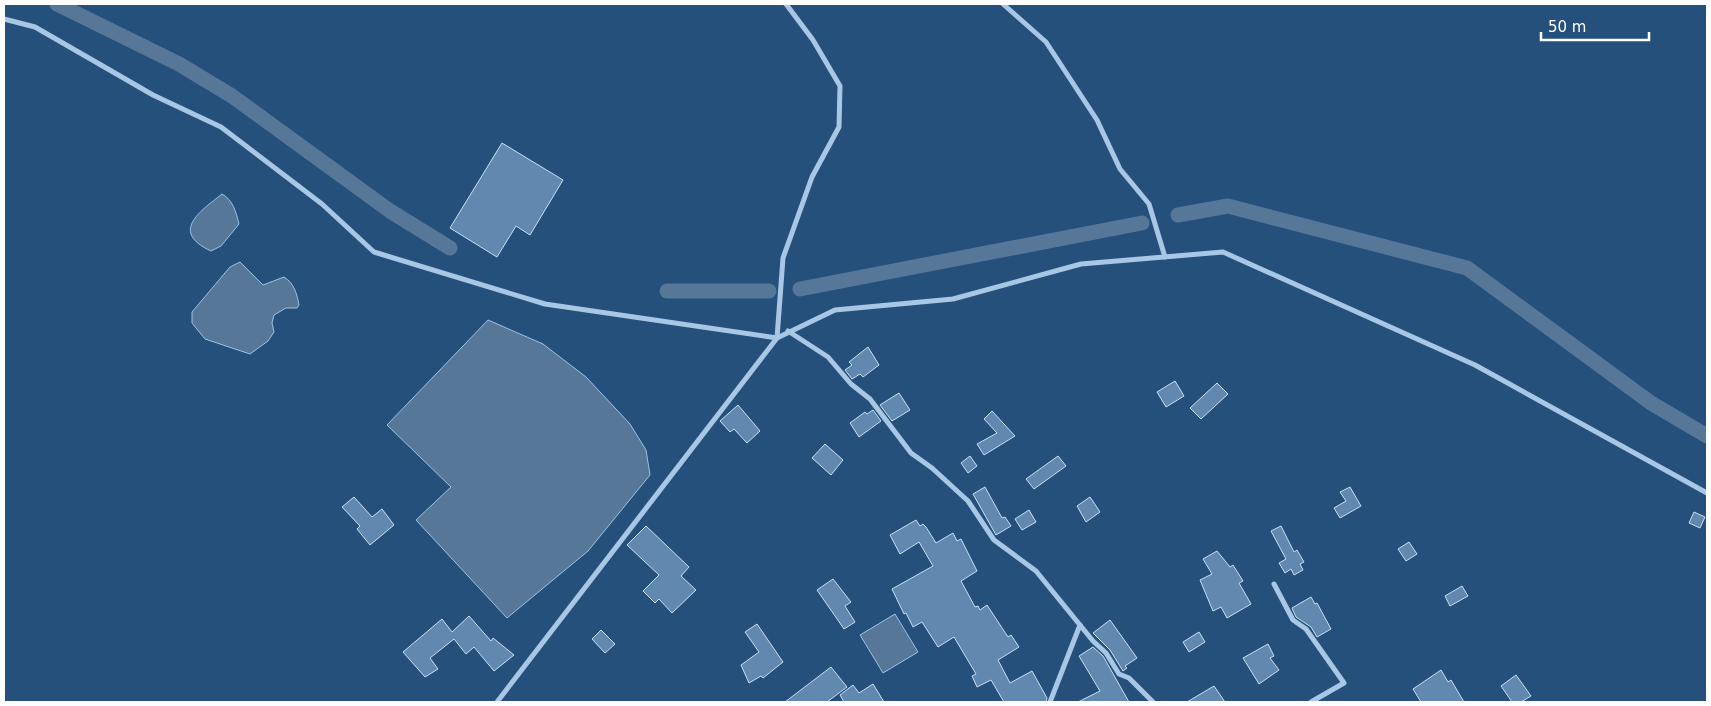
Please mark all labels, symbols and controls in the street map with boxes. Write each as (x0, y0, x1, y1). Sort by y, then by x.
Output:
scale bar (1541, 10, 1648, 42)
text: 50 m (1548, 18, 1586, 36)

